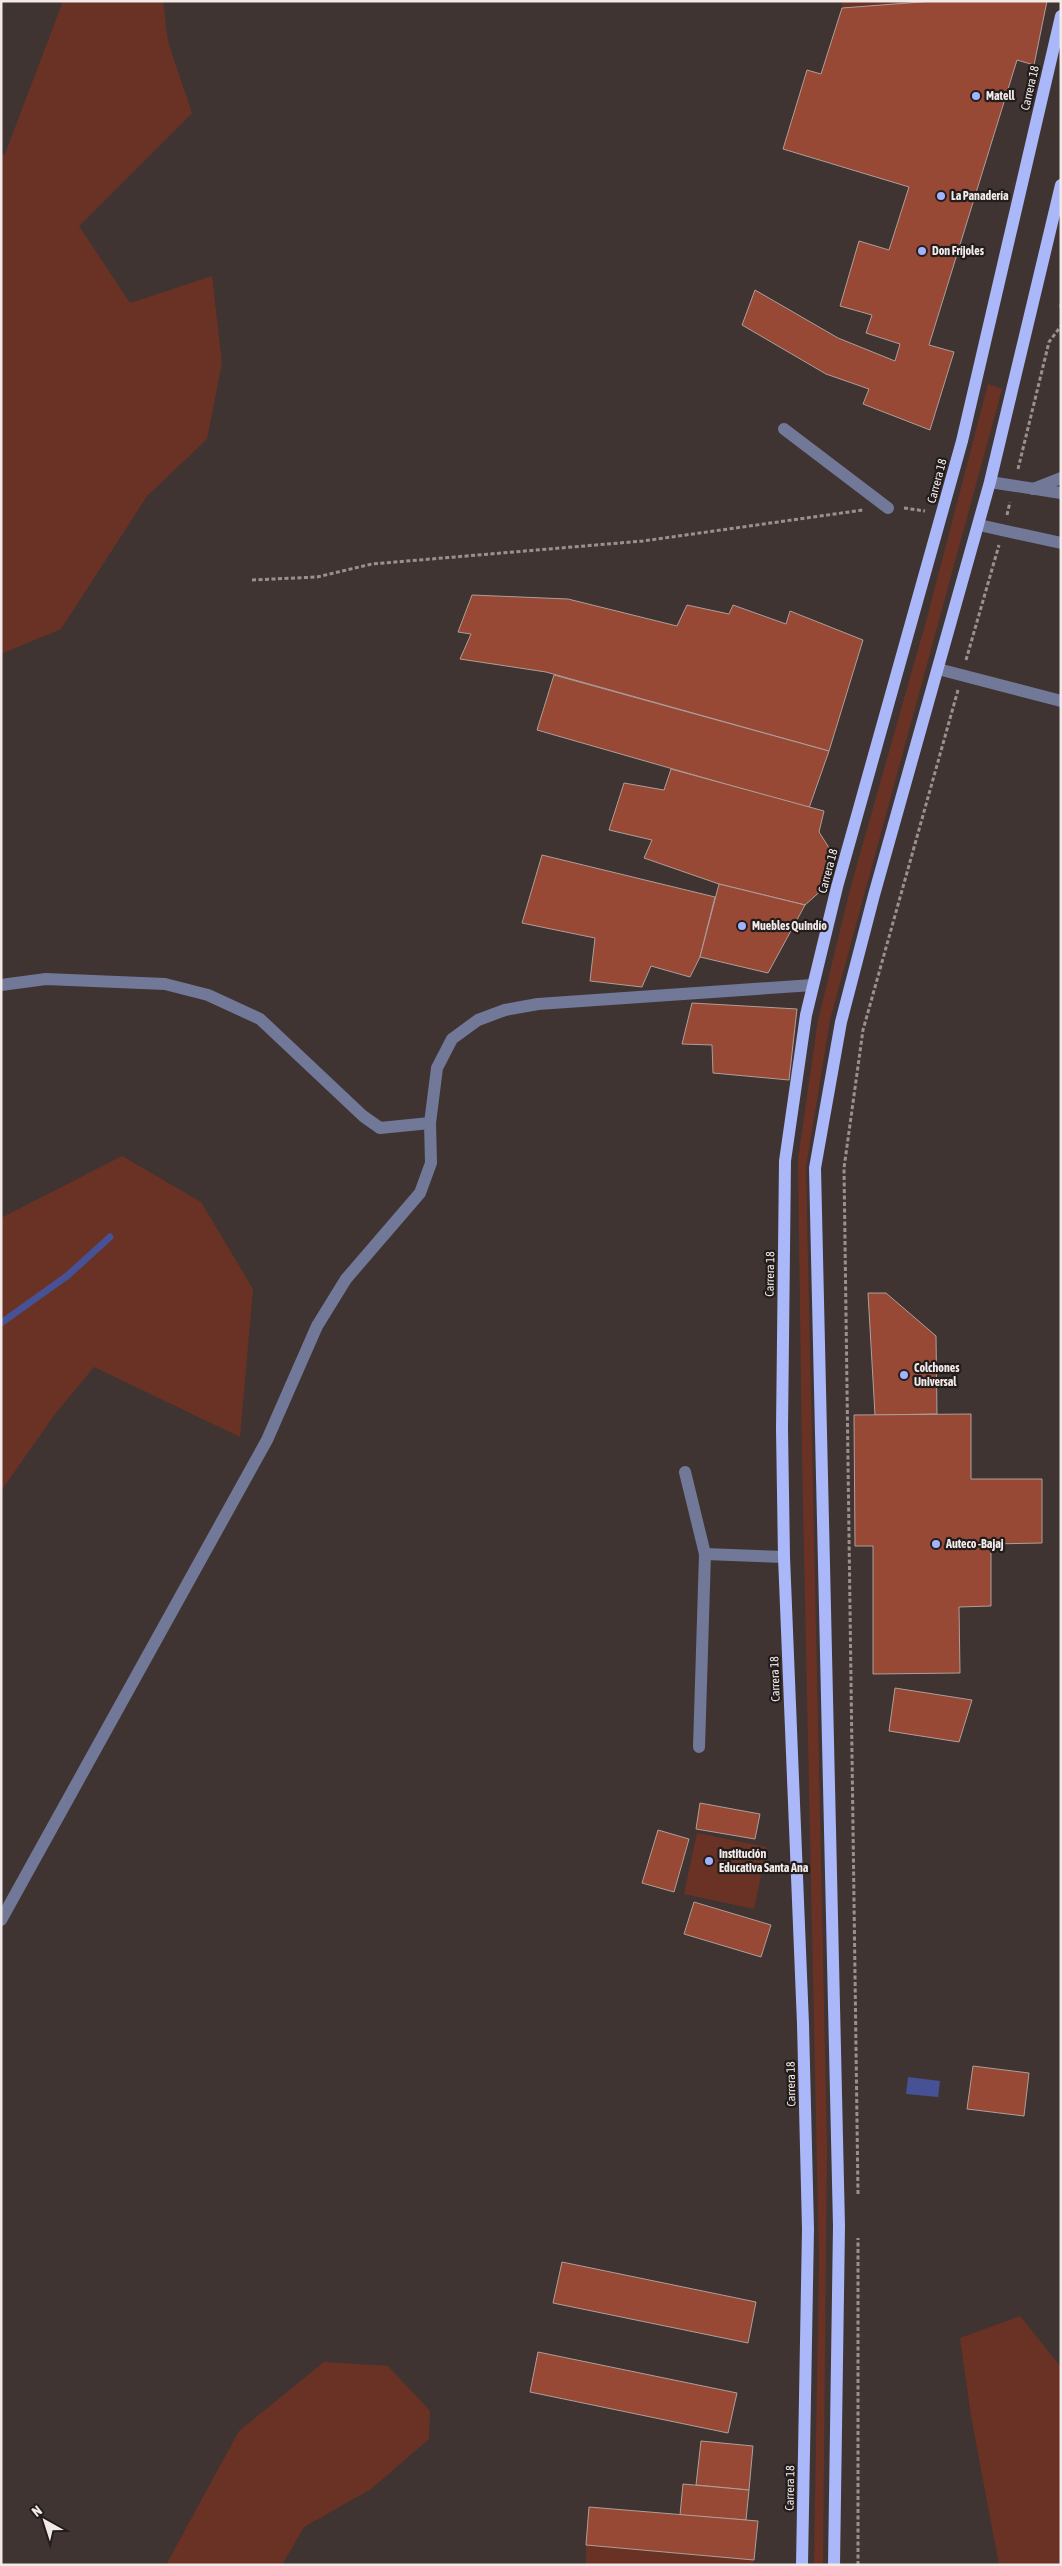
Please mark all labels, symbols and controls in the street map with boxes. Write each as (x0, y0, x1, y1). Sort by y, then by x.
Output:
street label: Carrera 18 (1018, 64, 1042, 112)
place label: Matell (986, 89, 1016, 103)
marker: Matell (970, 90, 982, 102)
place label: La Panadería (951, 189, 1009, 203)
marker: La Panadería (935, 190, 947, 202)
place label: Don Fríjoles (932, 244, 985, 258)
marker: Don Fríjoles (916, 245, 928, 257)
street label: Carrera 18 (924, 457, 950, 505)
street label: Carrera 18 (815, 847, 841, 895)
place label: Muebles Quindío (752, 919, 827, 933)
marker: Muebles Quindío (736, 920, 748, 932)
street label: Carrera 18 (763, 1251, 777, 1297)
place label: Colchones Universal (914, 1361, 960, 1389)
marker: Colchones Universal (898, 1369, 910, 1381)
place label: Auteco -Bajaj (945, 1537, 1004, 1551)
marker: Auteco -Bajaj (930, 1538, 942, 1550)
street label: Carrera 18 (767, 1656, 783, 1702)
place label: Institución Educativa Santa Ana (719, 1847, 809, 1875)
marker: Institución Educativa Santa Ana (703, 1855, 715, 1867)
street label: Carrera 18 (784, 2061, 798, 2107)
street label: Carrera 18 (783, 2465, 797, 2511)
north arrow (20, 2496, 70, 2546)
text: N (29, 2502, 45, 2520)

